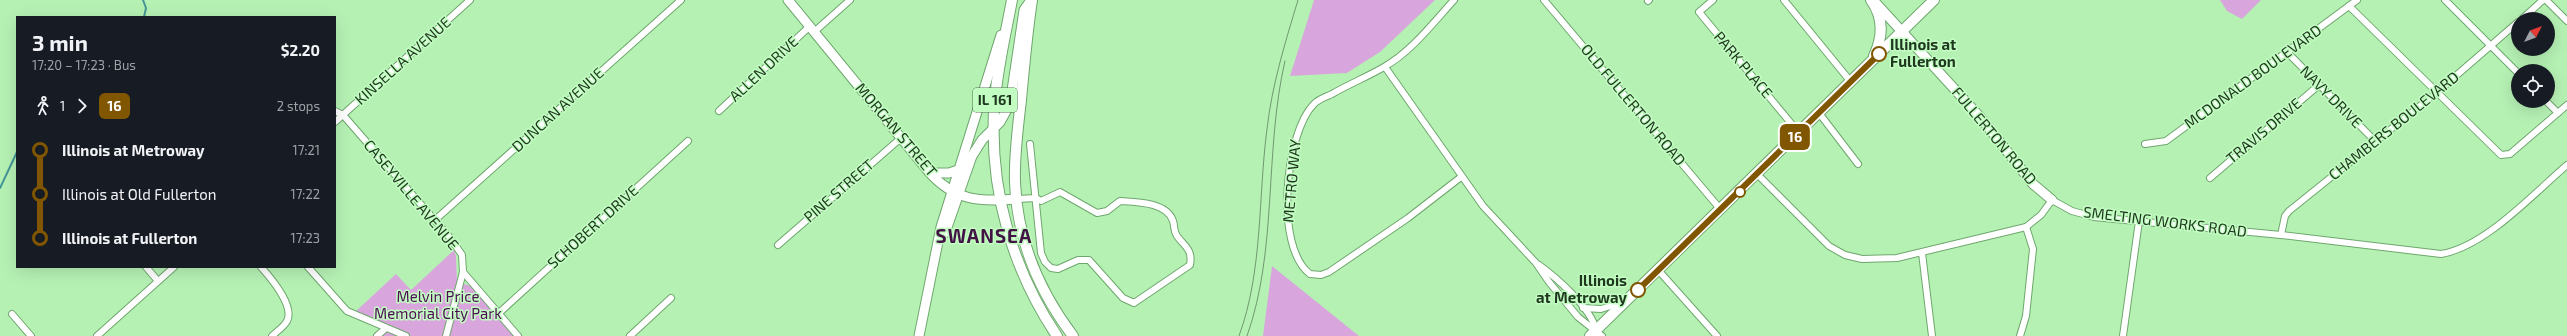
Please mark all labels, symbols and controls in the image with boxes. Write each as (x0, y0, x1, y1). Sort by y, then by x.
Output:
street label: KINSELLA AVENUE (351, 12, 454, 108)
north arrow (2511, 12, 2555, 56)
map controls (2511, 12, 2555, 108)
street label: MCDONALD BOULEVARD (2180, 20, 2325, 132)
street label: PARK PLACE (1711, 27, 1777, 101)
text: 3 min (32, 29, 88, 55)
street label: ALLEN DRIVE (725, 32, 802, 105)
place label: Illinois at Fullerton (1890, 35, 1956, 70)
street label: OLD FULLERTON ROAD (1578, 40, 1690, 169)
text: $2.20 (281, 41, 320, 59)
marker: Illinois at Fullerton (1871, 46, 1887, 62)
text: 17:20 – 17:23 · Bus (32, 57, 136, 73)
street label: NAVY DRIVE (2297, 61, 2367, 131)
street label: DUNCAN AVENUE (508, 63, 607, 155)
button: locate (2511, 64, 2555, 108)
street label: CHAMBERS BOULEVARD (2325, 67, 2462, 183)
street label: MORGAN STREET (852, 79, 941, 180)
street label: FULLERTON ROAD (1949, 83, 2041, 188)
road number: IL 161 (973, 88, 1017, 112)
street label: TRAVIS DRIVE (2222, 94, 2305, 167)
icon: walk (32, 95, 54, 117)
icon: forward (71, 95, 93, 117)
text: 16 (107, 97, 122, 114)
text: 1 (60, 98, 65, 114)
text: 2 stops (277, 98, 320, 114)
line badge: 16 (1777, 124, 1813, 150)
text: 16 (1788, 128, 1802, 145)
street label: CASEYVILLE AVENUE (360, 136, 463, 253)
street label: METRO WAY (1278, 138, 1304, 223)
text: Illinois at Metroway (62, 141, 205, 159)
text: 17:21 (293, 142, 320, 158)
street label: PINE STREET (800, 155, 877, 226)
street label: SCHOBERT DRIVE (543, 181, 642, 272)
text: Illinois at Old Fullerton (62, 185, 217, 203)
text: 17:22 (290, 186, 320, 202)
unlabelled marker (1734, 186, 1746, 198)
street label: SMELTING WORKS ROAD (2082, 202, 2248, 240)
district label: SWANSEA (936, 224, 1032, 247)
text: Illinois at Fullerton (62, 229, 197, 247)
text: 17:23 (291, 230, 320, 246)
place label: Illinois at Metroway (1536, 271, 1628, 307)
marker: Illinois at Metroway (1630, 282, 1646, 298)
park label: Melvin Price Memorial City Park (374, 287, 502, 322)

